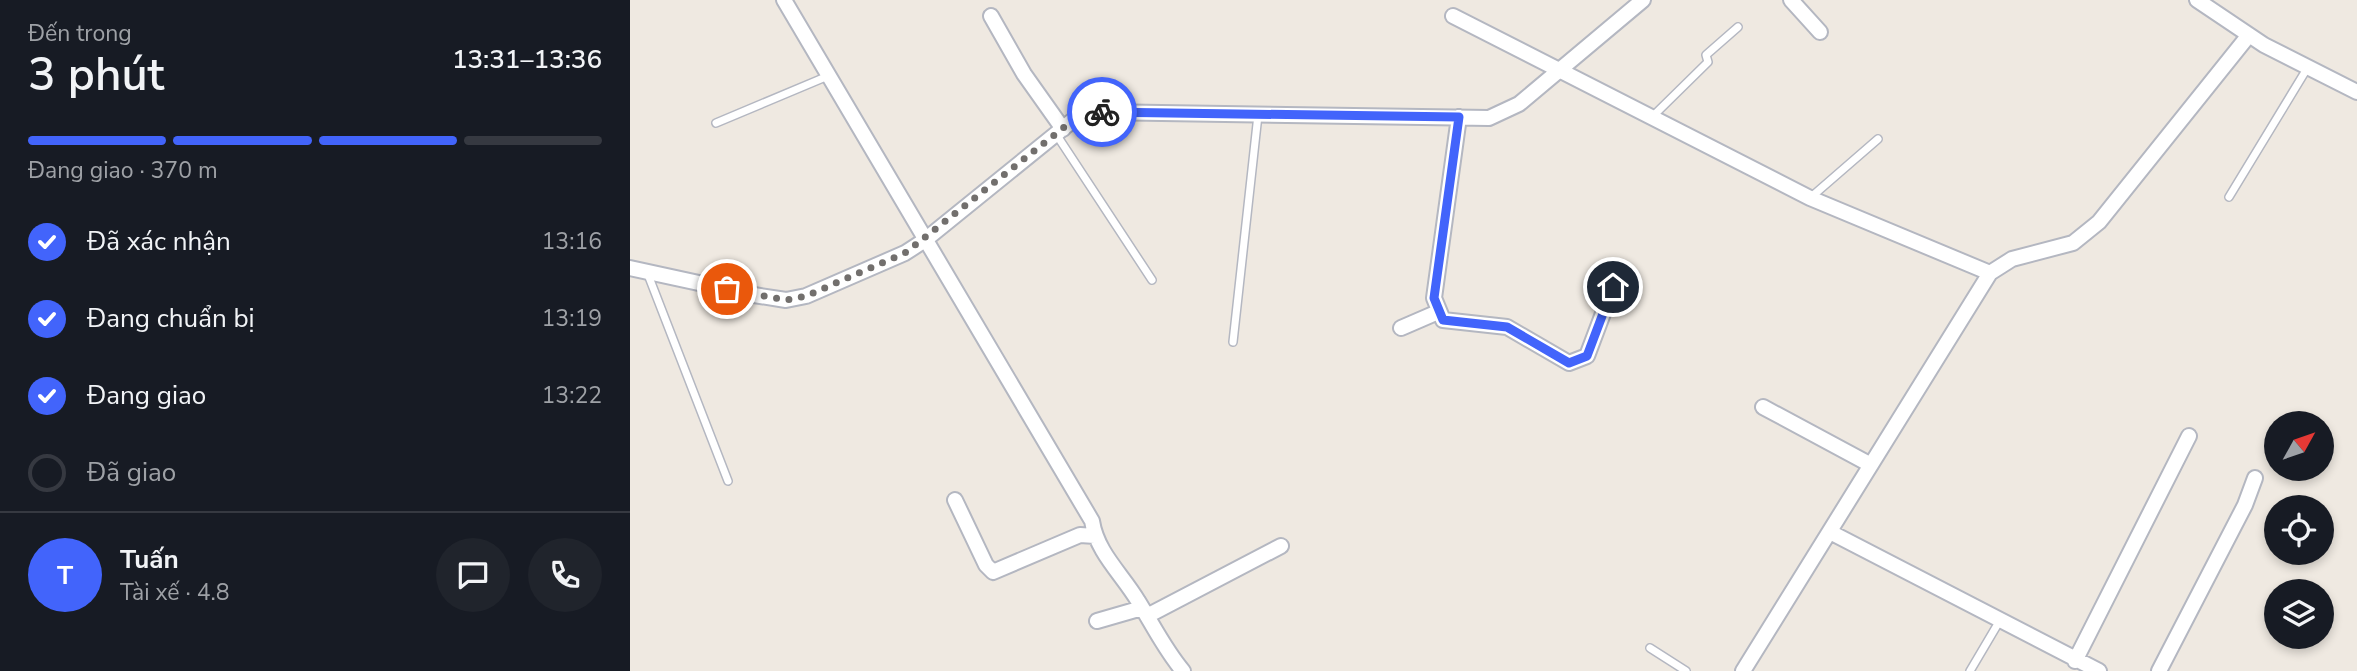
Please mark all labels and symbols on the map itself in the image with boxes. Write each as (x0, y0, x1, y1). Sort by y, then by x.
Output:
courier (1067, 77, 1137, 147)
pin (1583, 257, 1643, 317)
pin (697, 259, 757, 319)
north arrow (2264, 411, 2334, 481)

